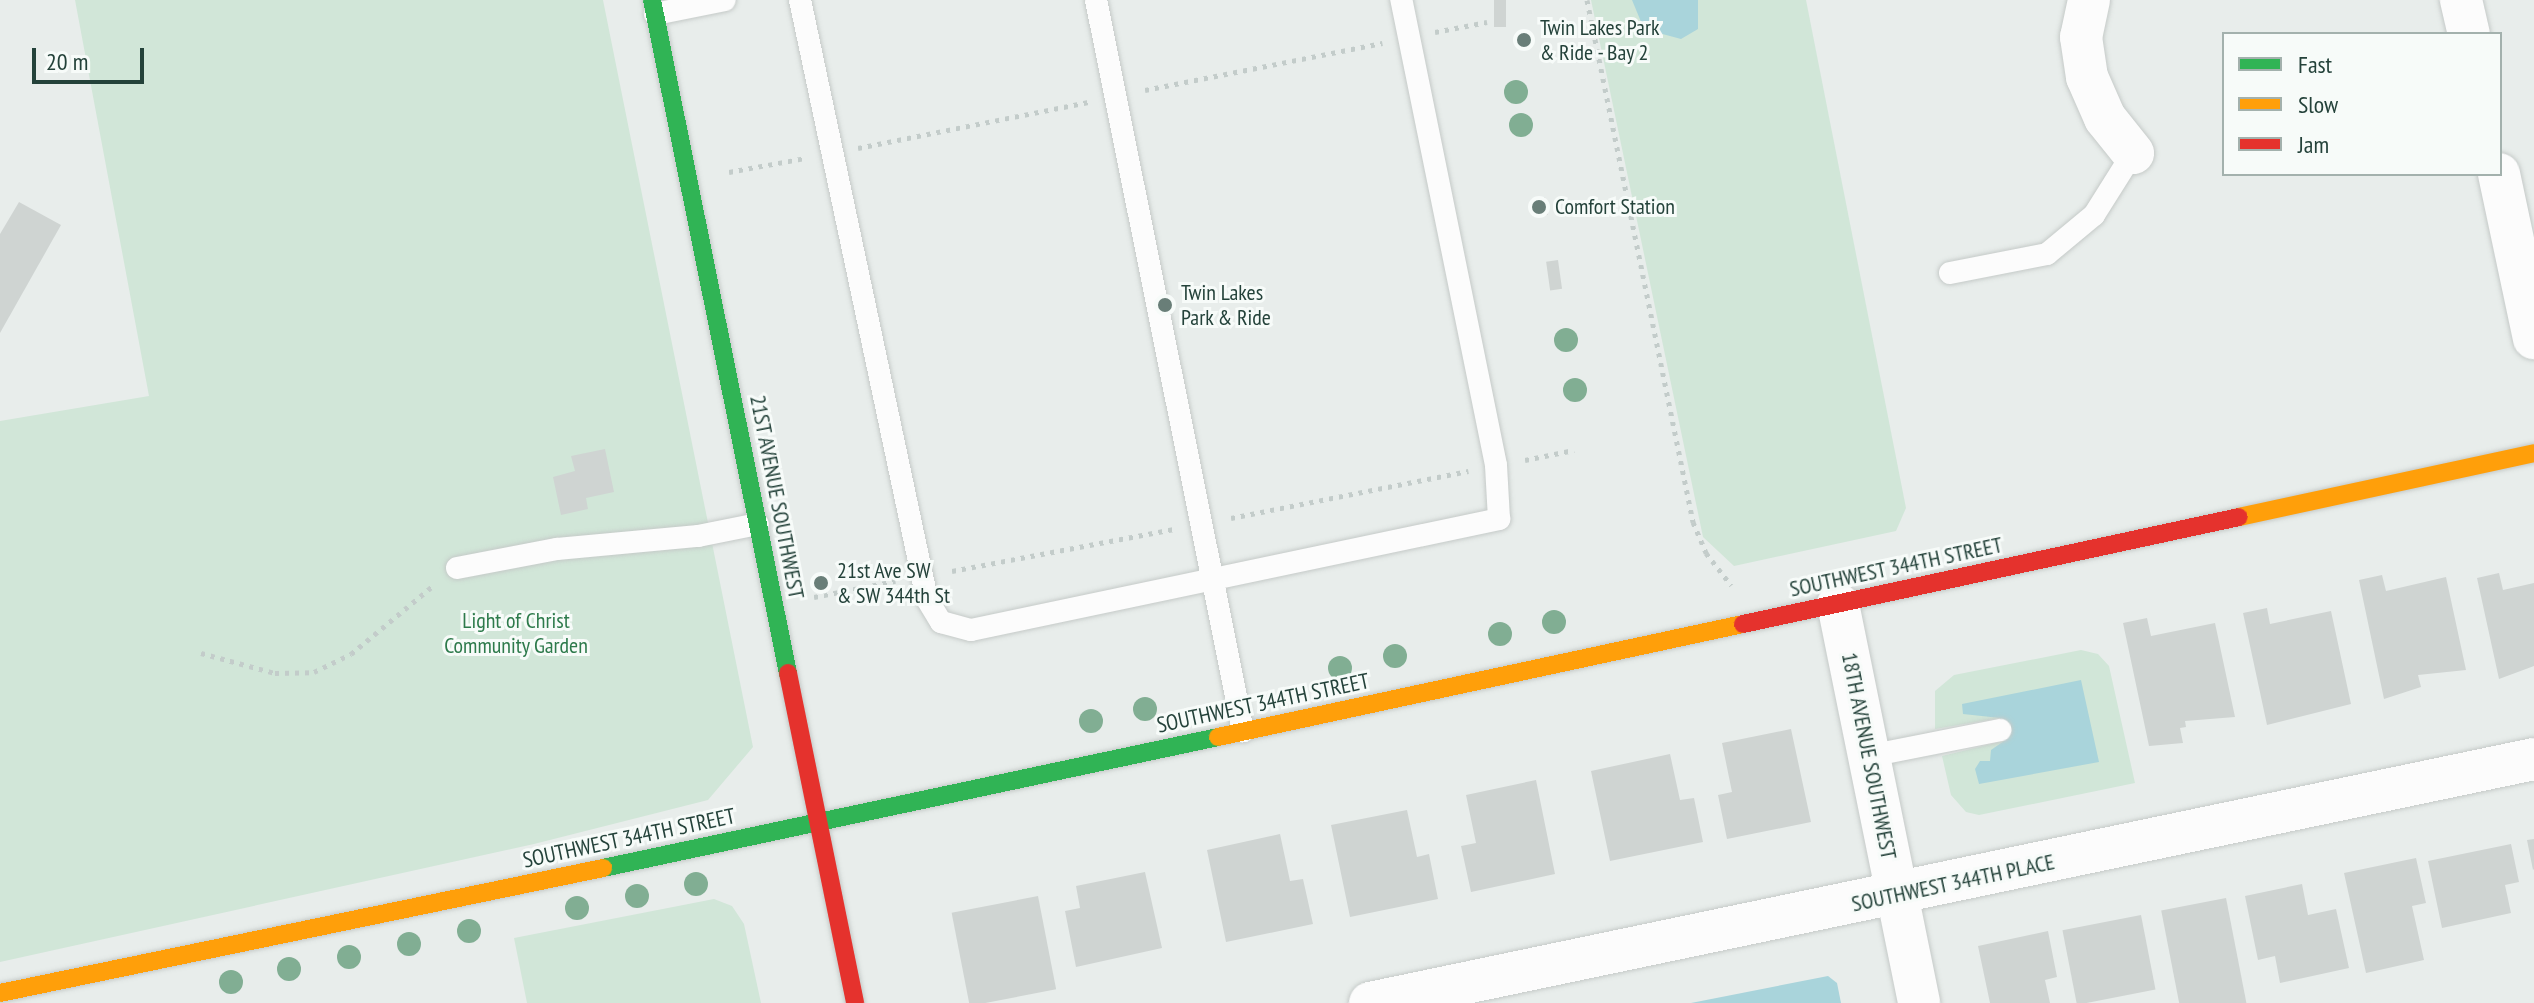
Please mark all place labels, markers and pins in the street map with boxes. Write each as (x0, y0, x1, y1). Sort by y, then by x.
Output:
place label: Twin Lakes Park & Ride - Bay 2 (1540, 14, 1659, 66)
marker: Twin Lakes Park & Ride - Bay 2 (1515, 31, 1533, 49)
place label: Comfort Station (1555, 194, 1675, 220)
marker: Comfort Station (1530, 198, 1548, 216)
place label: Twin Lakes Park & Ride (1181, 279, 1271, 330)
marker: Twin Lakes Park & Ride (1156, 296, 1174, 314)
place label: 21st Ave SW & SW 344th St (837, 557, 951, 608)
marker: 21st Ave SW & SW 344th St (812, 574, 830, 592)

